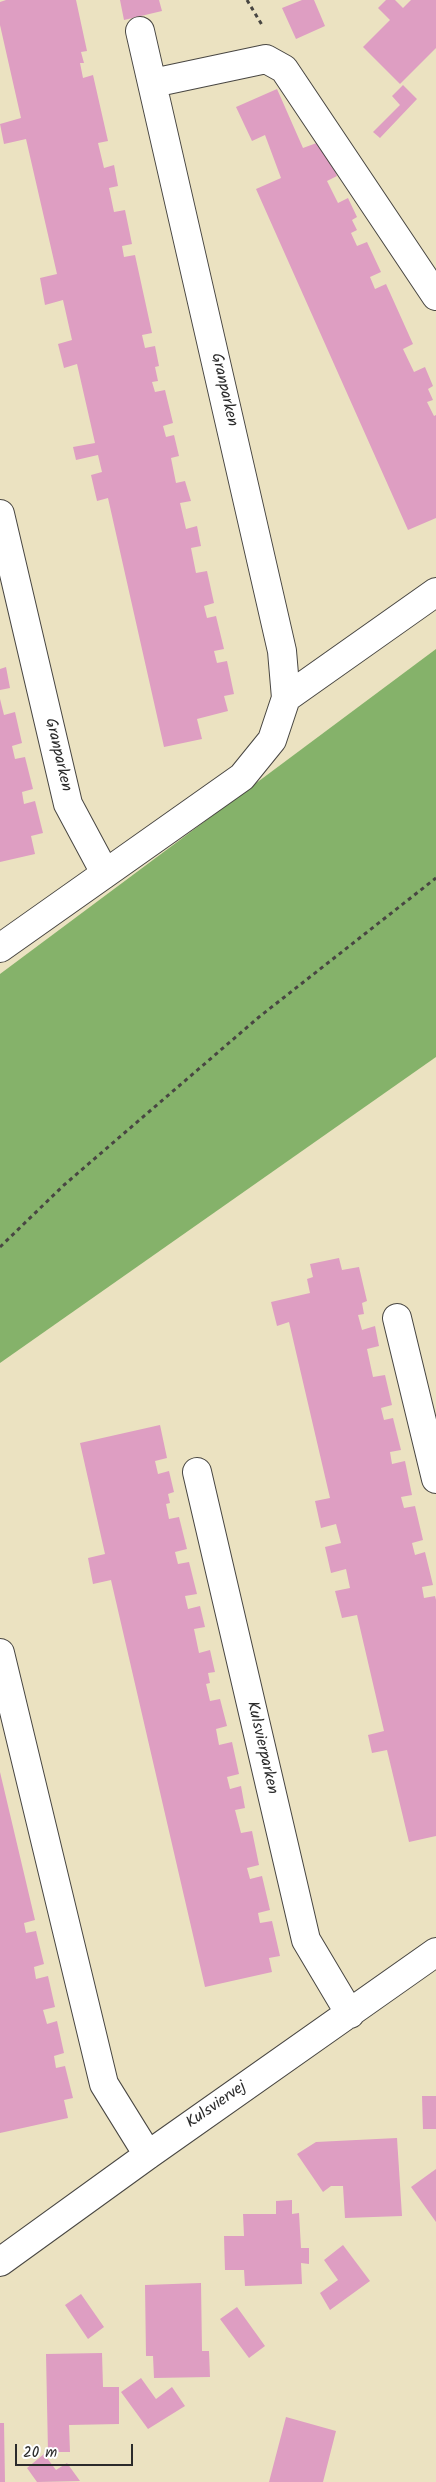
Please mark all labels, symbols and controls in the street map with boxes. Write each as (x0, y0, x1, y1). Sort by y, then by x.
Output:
street label: Granparken (205, 351, 241, 429)
street label: Granparken (39, 716, 75, 794)
street label: Kulsvierparken (241, 1700, 281, 1796)
street label: Kulsviervej (183, 2078, 251, 2134)
scale bar (18, 2434, 135, 2466)
text: 20 m (23, 2441, 57, 2465)

